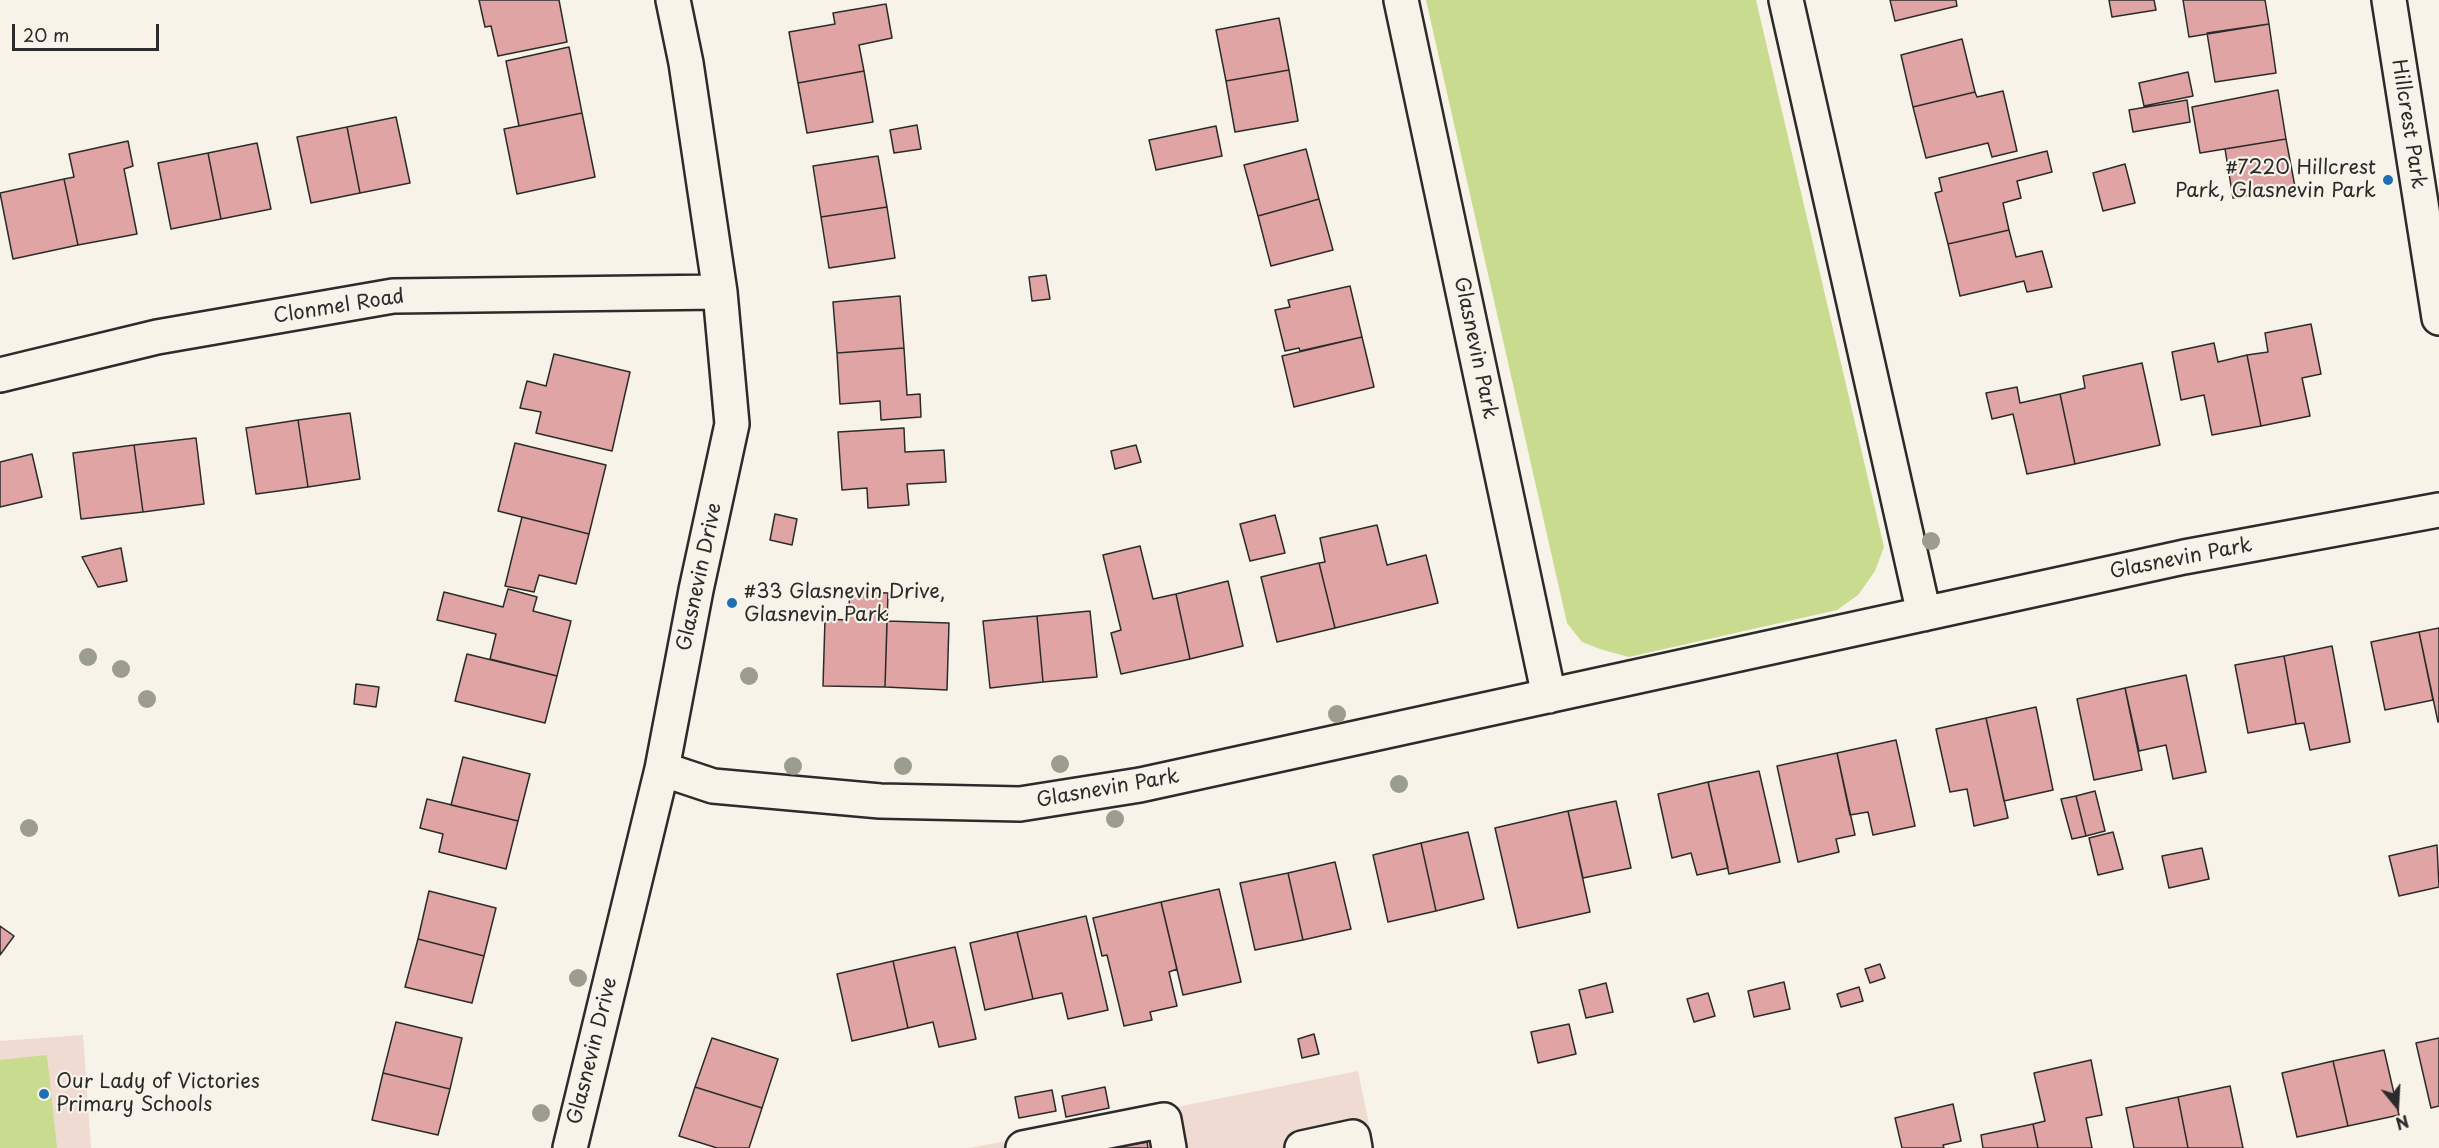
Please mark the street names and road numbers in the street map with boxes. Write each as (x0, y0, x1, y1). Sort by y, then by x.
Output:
street label: Hillcrest Park (2386, 58, 2430, 190)
street label: Glasnevin Park (1448, 275, 1502, 421)
street label: Clonmel Road (272, 285, 406, 329)
street label: Glasnevin Drive (673, 501, 727, 653)
street label: Glasnevin Park (2108, 533, 2254, 585)
street label: Glasnevin Park (1035, 765, 1181, 813)
street label: Glasnevin Drive (563, 975, 623, 1127)

